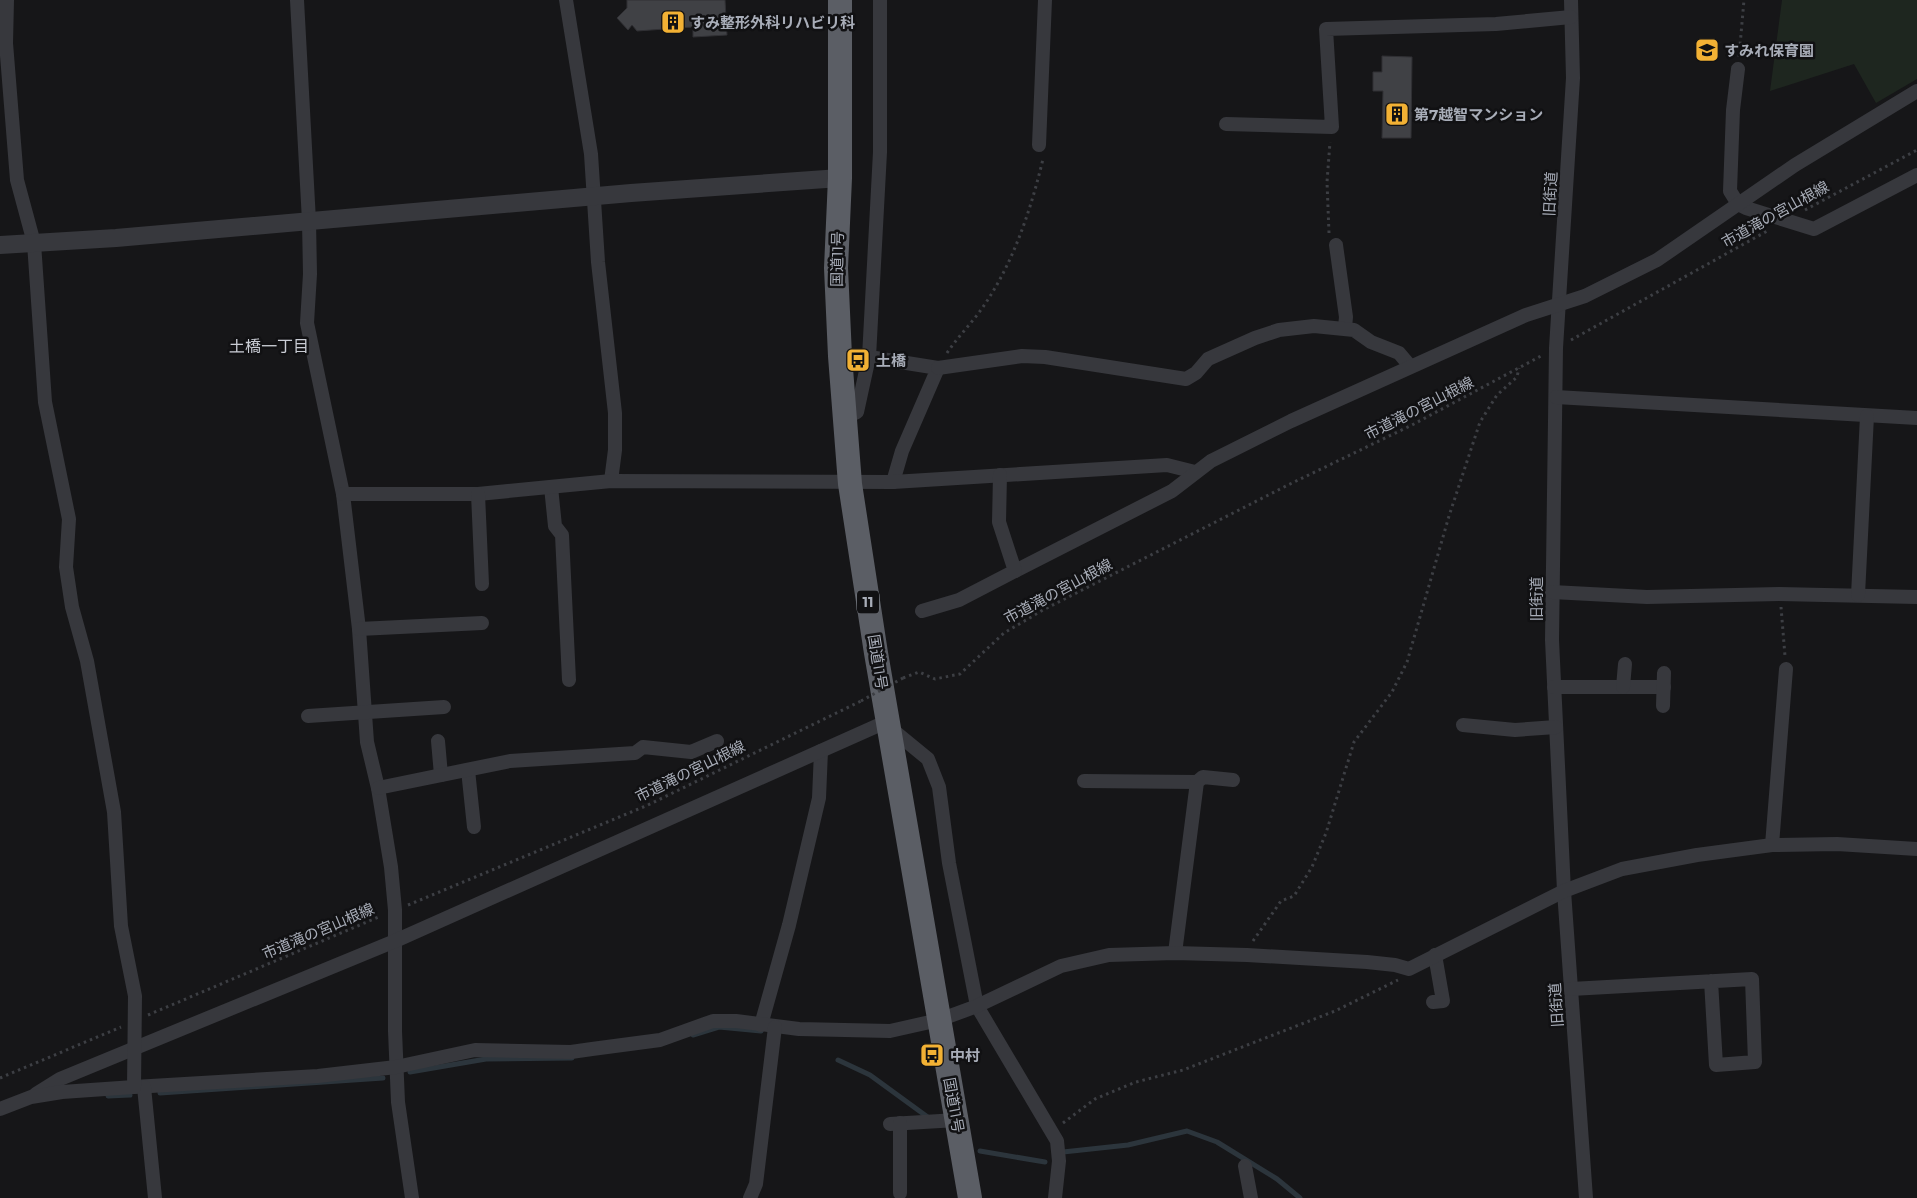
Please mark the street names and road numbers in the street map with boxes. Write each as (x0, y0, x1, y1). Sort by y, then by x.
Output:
street label: 旧街道 (1539, 171, 1561, 217)
street label: 市道滝の宮山根線 (1718, 177, 1832, 251)
street label: 国道11号 (827, 231, 847, 287)
street label: 市道滝の宮山根線 (1361, 372, 1477, 444)
street label: 市道滝の宮山根線 (1001, 554, 1115, 628)
street label: 旧街道 (1527, 576, 1546, 622)
road number: 11 (857, 590, 879, 614)
street label: 国道11号 (864, 633, 892, 691)
street label: 市道滝の宮山根線 (632, 736, 748, 806)
street label: 市道滝の宮山根線 (259, 899, 377, 963)
street label: 旧街道 (1545, 982, 1567, 1028)
street label: 国道11号 (940, 1076, 968, 1134)

